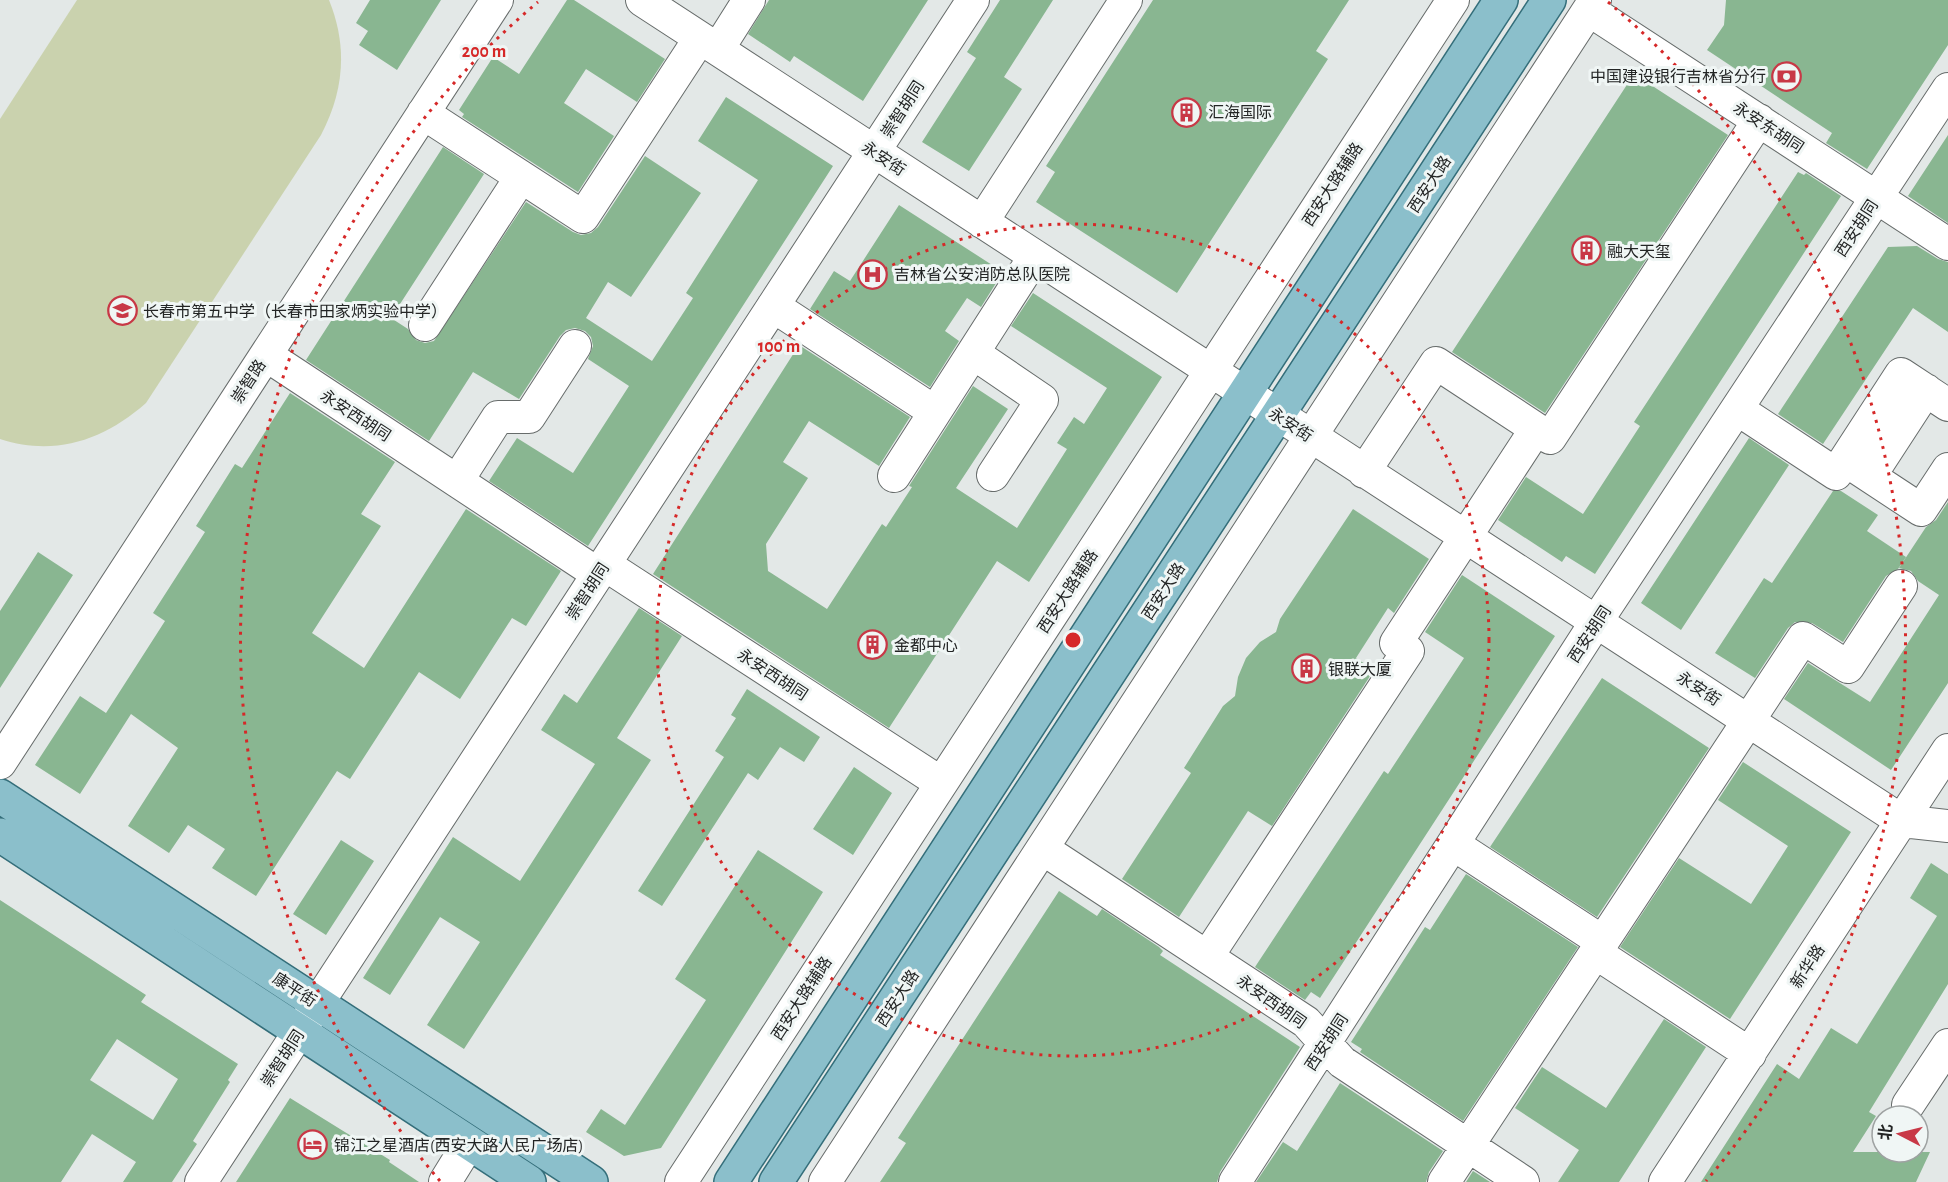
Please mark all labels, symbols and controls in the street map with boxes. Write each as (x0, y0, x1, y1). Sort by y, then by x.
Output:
text: 200 m (462, 43, 506, 61)
bank icon: 中国建设银行吉林省分行 (1771, 60, 1803, 92)
place label: 中国建设银行吉林省分行 (1590, 68, 1766, 85)
street label: 崇智胡同 (878, 78, 927, 141)
building icon: 汇海国际 (1171, 96, 1203, 128)
street label: 永安东胡同 (1731, 99, 1807, 156)
place label: 汇海国际 (1208, 104, 1272, 121)
street label: 永安街 (859, 138, 908, 179)
street label: 西安大路辅路 (1299, 139, 1366, 229)
street label: 西安大路 (1405, 153, 1454, 216)
street label: 西安胡同 (1832, 197, 1881, 260)
building icon: 融大天玺 (1570, 235, 1602, 267)
place label: 融大天玺 (1607, 243, 1671, 260)
hospital icon: 吉林省公安消防总队医院 (857, 258, 889, 290)
place label: 吉林省公安消防总队医院 (894, 266, 1070, 283)
school or university icon: 长春市第五中学（长春市田家炳实验中学） (106, 295, 138, 327)
place label: 长春市第五中学（长春市田家炳实验中学） (143, 303, 447, 320)
text: 100 m (758, 338, 800, 356)
street label: 崇智路 (228, 357, 269, 406)
street label: 永安西胡同 (318, 387, 394, 444)
street label: 永安街 (1266, 404, 1315, 445)
street label: 西安大路辅路 (1034, 546, 1101, 636)
street label: 崇智胡同 (563, 560, 612, 623)
street label: 西安大路 (1139, 560, 1188, 623)
street label: 西安胡同 (1565, 603, 1614, 666)
building icon: 金都中心 (857, 629, 889, 661)
centre of rings (1063, 630, 1083, 650)
place label: 金都中心 (894, 637, 958, 654)
street label: 永安西胡同 (735, 646, 811, 703)
building icon: 银联大厦 (1291, 653, 1323, 685)
place label: 银联大厦 (1328, 661, 1392, 678)
street label: 永安街 (1674, 668, 1723, 709)
street label: 新华路 (1787, 942, 1828, 991)
street label: 西安大路辅路 (768, 953, 835, 1043)
street label: 西安大路 (873, 967, 922, 1030)
street label: 康平街 (270, 969, 319, 1010)
street label: 永安西胡同 (1234, 971, 1309, 1031)
street label: 西安胡同 (1302, 1011, 1351, 1074)
street label: 崇智胡同 (258, 1027, 307, 1090)
north arrow (1870, 1104, 1930, 1164)
text: 北 (1876, 1123, 1895, 1141)
hotel icon: 锦江之星酒店(西安大路人民广场店) (297, 1129, 329, 1161)
place label: 锦江之星酒店(西安大路人民广场店) (334, 1137, 584, 1154)

